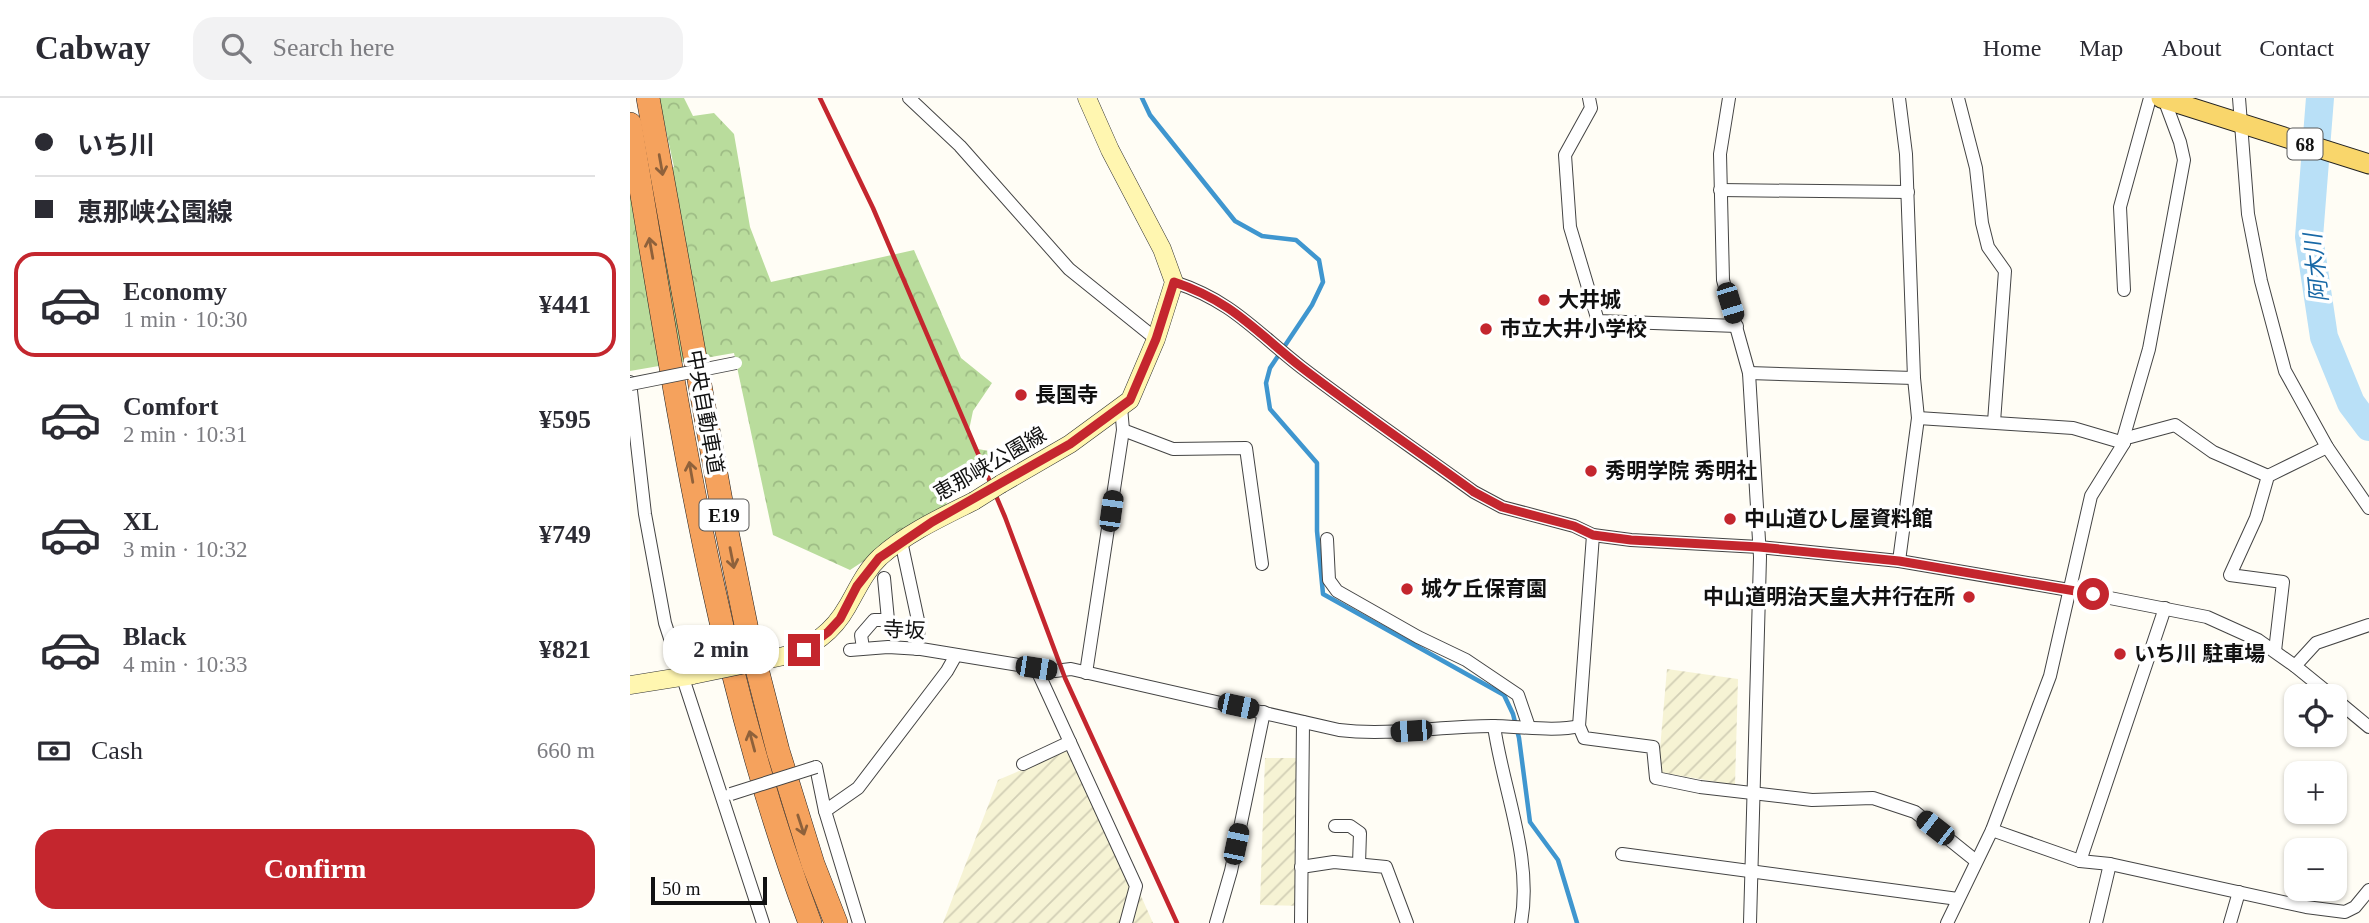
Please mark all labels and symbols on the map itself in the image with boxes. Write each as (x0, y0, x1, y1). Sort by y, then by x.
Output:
road number: 68 (2288, 128, 2322, 159)
one-way arrow (655, 153, 668, 176)
water label: 阿木川 (2300, 229, 2333, 304)
one-way arrow (644, 237, 657, 260)
car (1714, 280, 1747, 326)
place label: 大井城 (1558, 288, 1621, 312)
marker: 大井城 (1536, 292, 1552, 308)
place label: 市立大井小学校 (1500, 317, 1647, 341)
marker: 市立大井小学校 (1478, 321, 1494, 337)
street label: 中央自動車道 (682, 348, 728, 476)
place label: 長国寺 (1035, 383, 1098, 407)
marker: 長国寺 (1013, 387, 1029, 403)
street label: 恵那峡公園線 (929, 422, 1051, 506)
place label: 秀明学院 秀明社 (1605, 459, 1757, 483)
one-way arrow (684, 461, 697, 484)
marker: 秀明学院 秀明社 (1583, 463, 1599, 479)
car (1098, 489, 1125, 533)
road number: E19 (700, 500, 749, 530)
place label: 中山道ひし屋資料館 (1744, 507, 1933, 531)
marker: 中山道ひし屋資料館 (1722, 511, 1738, 527)
one-way arrow (726, 546, 740, 569)
place label: 城ケ丘保育園 (1421, 577, 1547, 601)
route start (2077, 578, 2109, 610)
marker: 城ケ丘保育園 (1399, 581, 1415, 597)
place label: 中山道明治天皇大井行在所 (1703, 585, 1955, 609)
marker: 中山道明治天皇大井行在所 (1961, 589, 1977, 605)
street label: 寺坂 (882, 617, 926, 643)
callout: 2 min (664, 626, 780, 674)
route end (788, 634, 820, 666)
place label: いち川 駐車場 (2134, 642, 2265, 666)
marker: いち川 駐車場 (2112, 646, 2128, 662)
car (1014, 654, 1059, 682)
car (1216, 691, 1261, 721)
car (1390, 719, 1433, 743)
one-way arrow (745, 731, 758, 753)
car (1912, 807, 1959, 849)
one-way arrow (796, 814, 808, 836)
car (1222, 821, 1251, 867)
scale bar (651, 874, 766, 906)

